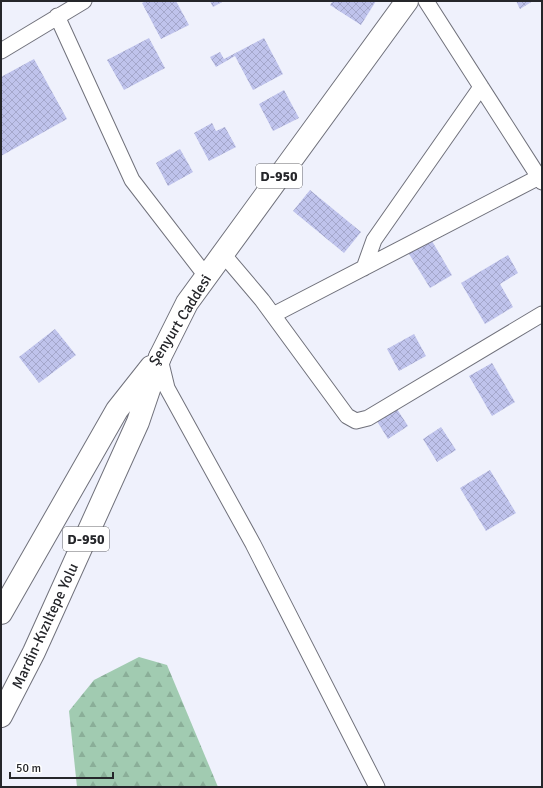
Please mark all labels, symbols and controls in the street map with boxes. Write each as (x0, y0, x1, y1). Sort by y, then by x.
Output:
road number: D-950 (256, 164, 302, 188)
street label: Şenyurt Caddesi (145, 271, 215, 369)
road number: D-950 (63, 527, 109, 551)
street label: Mardin-Kızıltepe Yolu (8, 560, 82, 692)
scale bar (10, 754, 113, 780)
text: 50 m (16, 761, 41, 776)

